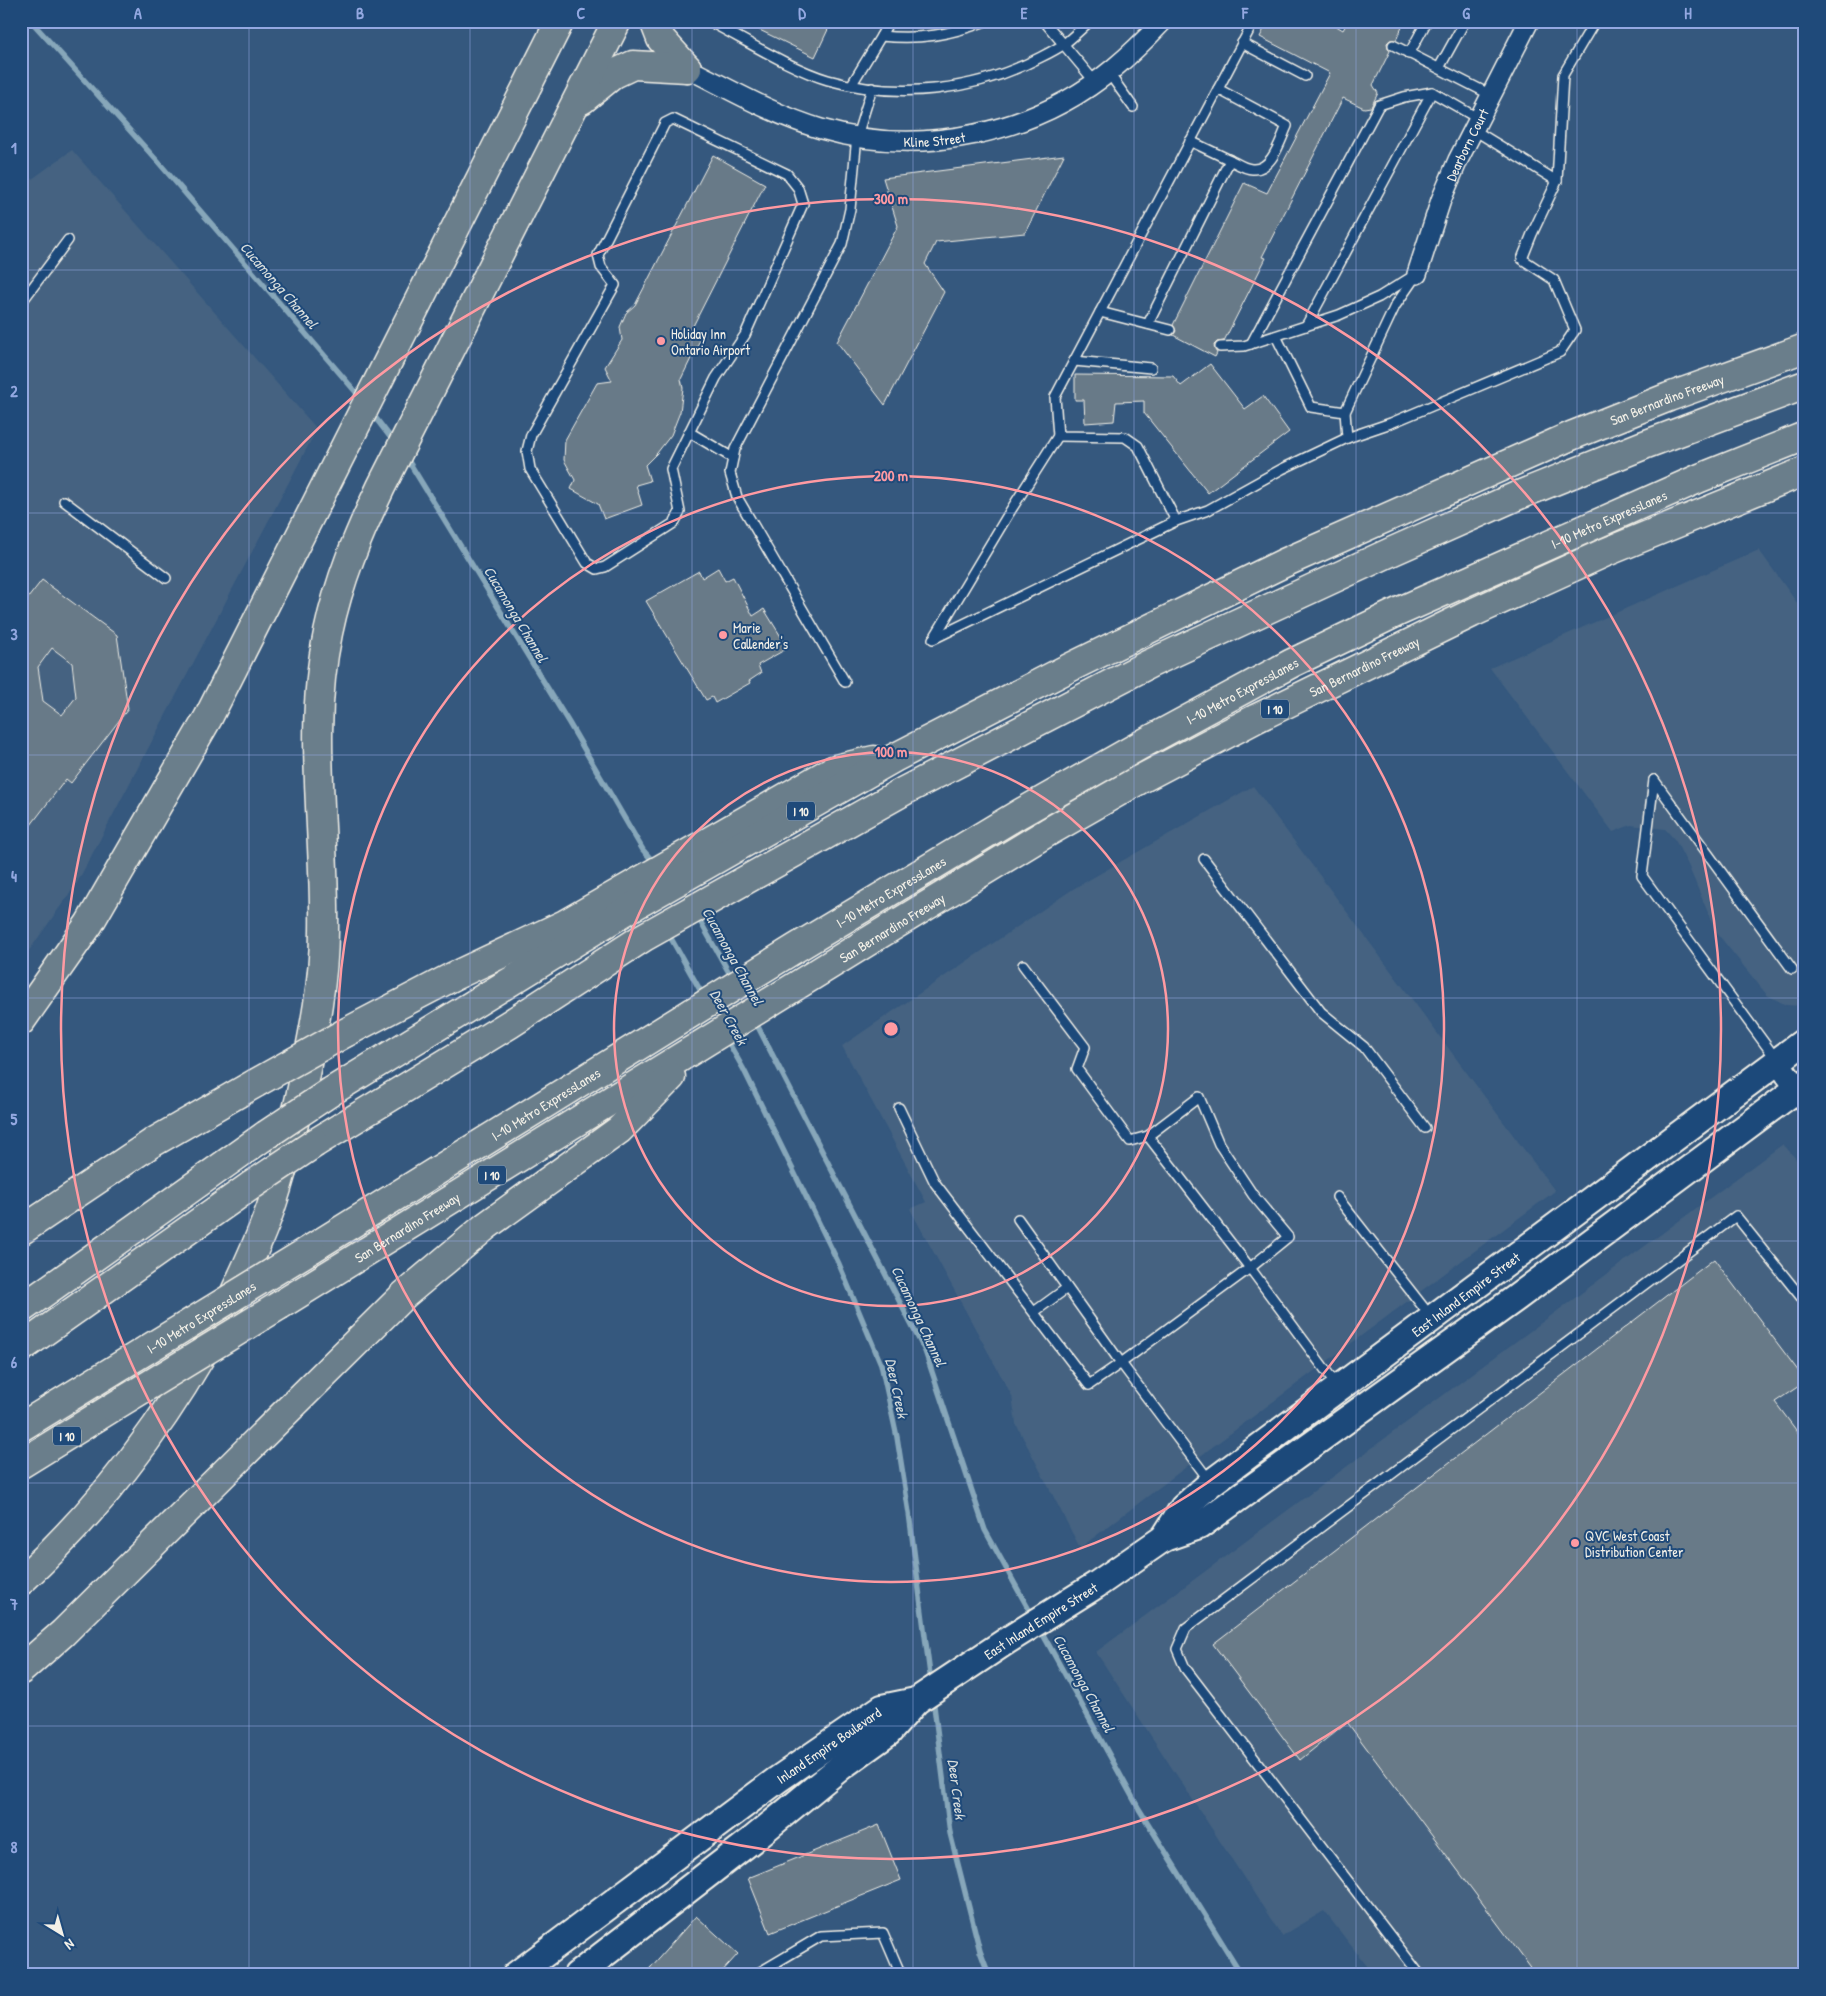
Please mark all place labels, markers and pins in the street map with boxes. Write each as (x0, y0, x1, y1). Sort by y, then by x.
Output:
place label: Holiday Inn Ontario Airport (671, 324, 750, 360)
marker: Holiday Inn Ontario Airport (655, 335, 667, 347)
place label: Marie Callender's (733, 618, 788, 653)
marker: Marie Callender's (717, 629, 729, 641)
centre of rings (882, 1020, 900, 1038)
place label: QVC West Coast Distribution Center (1585, 1526, 1684, 1561)
marker: QVC West Coast Distribution Center (1569, 1537, 1581, 1549)

